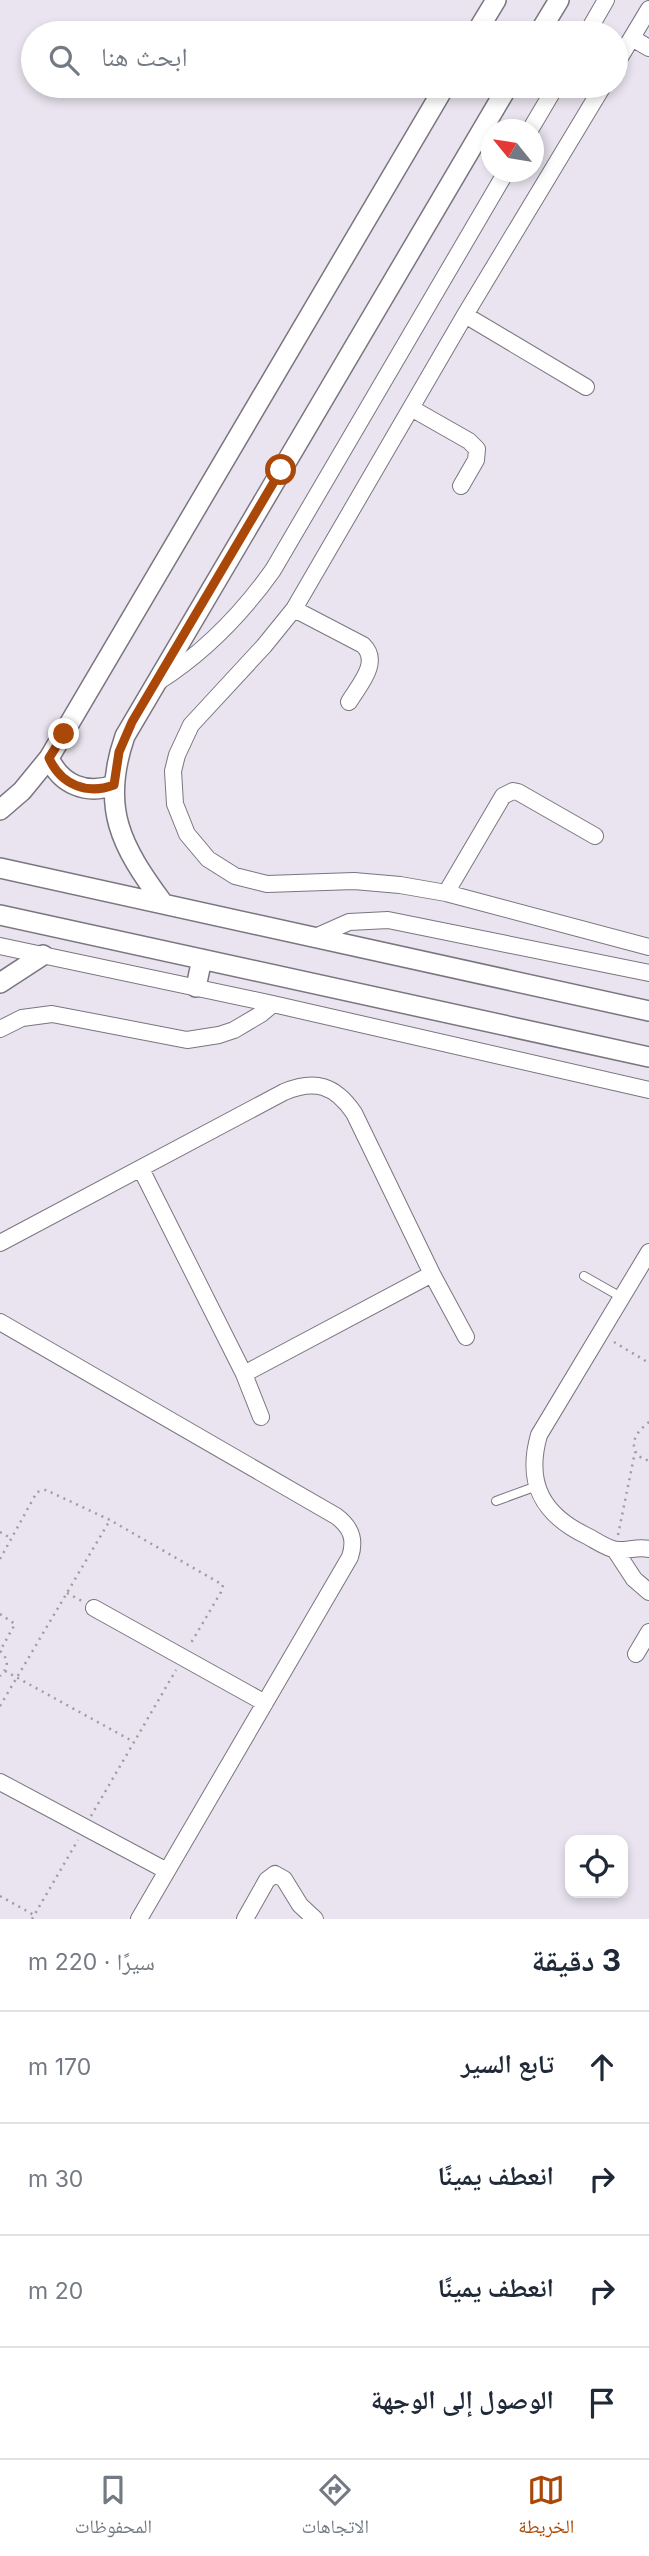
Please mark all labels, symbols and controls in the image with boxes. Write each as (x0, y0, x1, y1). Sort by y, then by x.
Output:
search box (21, 21, 628, 98)
icon: search (45, 41, 83, 79)
text: ابحث هنا (101, 41, 188, 72)
north arrow (481, 119, 544, 182)
route start (265, 454, 296, 485)
route end (48, 718, 79, 749)
map controls (565, 1835, 628, 1898)
button: locate (565, 1835, 628, 1898)
text: 3 دقيقة (532, 1942, 621, 1978)
text: سيرًا · 220 m (28, 1948, 155, 1976)
text: تابع السير (461, 2048, 554, 2079)
icon: ahead (583, 2048, 621, 2086)
text: 170 m (28, 2053, 91, 2081)
text: انعطف يمينًا (438, 2160, 554, 2191)
icon: right (583, 2160, 621, 2198)
text: 30 m (28, 2165, 83, 2193)
text: انعطف يمينًا (438, 2272, 554, 2303)
icon: right (583, 2272, 621, 2310)
text: 20 m (28, 2277, 83, 2305)
text: الوصول إلى الوجهة (371, 2384, 554, 2415)
icon: arrive (583, 2384, 621, 2422)
tab: المحفوظات (75, 2471, 152, 2545)
tab: الاتجاهات (301, 2471, 369, 2545)
tab: الخريطة (518, 2471, 574, 2545)

